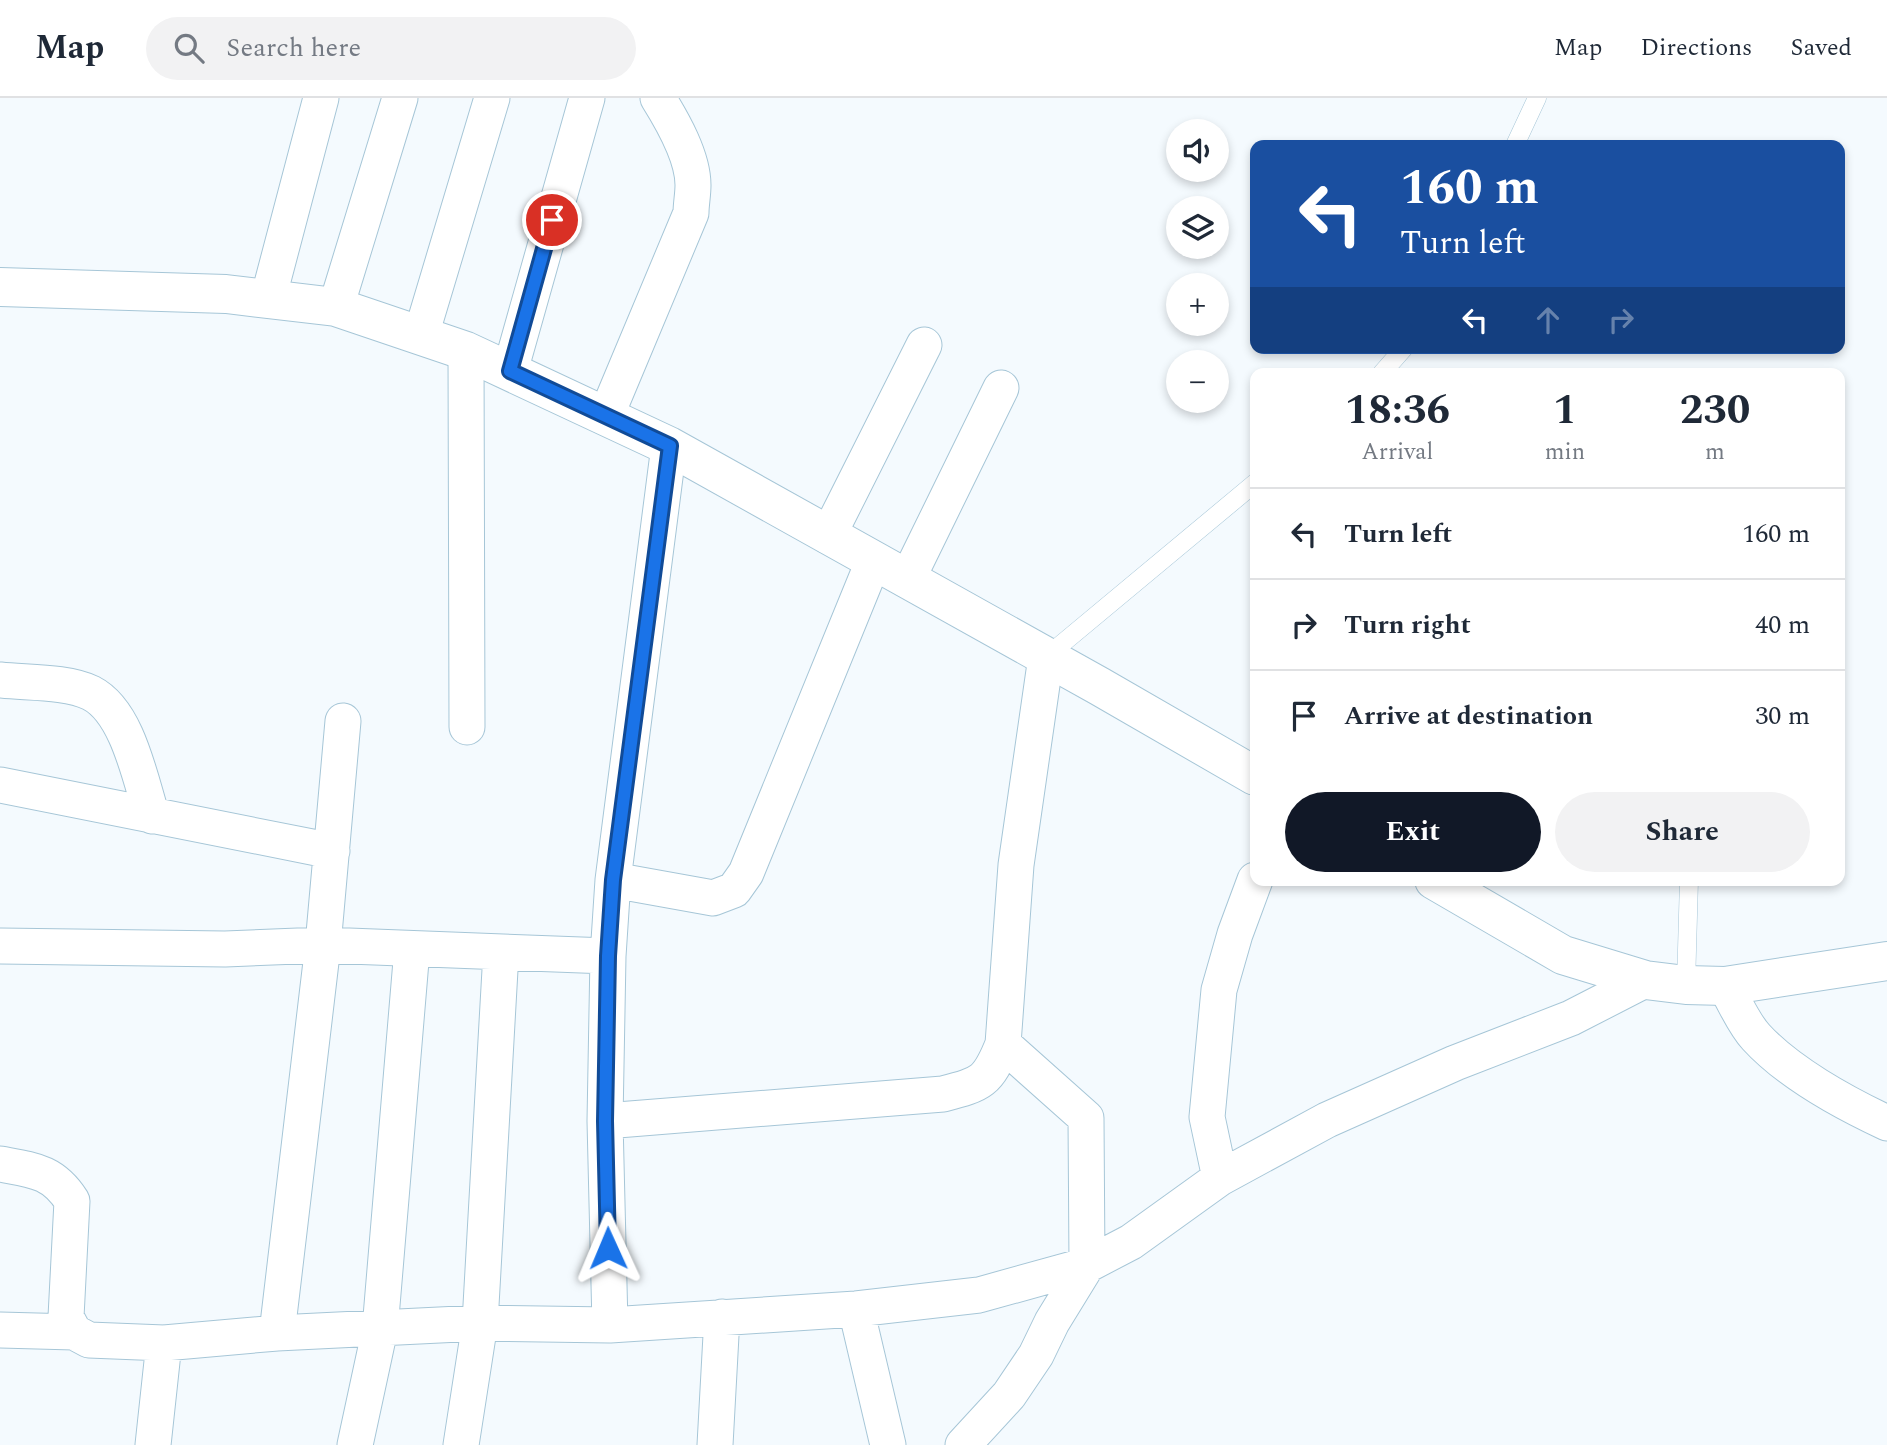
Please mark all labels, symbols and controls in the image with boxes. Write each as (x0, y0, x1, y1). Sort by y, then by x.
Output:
search box (146, 17, 636, 80)
text: Map (35, 23, 104, 73)
text: Search here (226, 28, 361, 68)
icon: search (170, 29, 208, 67)
text: Map (1554, 30, 1602, 66)
text: Directions (1640, 30, 1752, 66)
text: Saved (1790, 30, 1852, 66)
map controls (1166, 119, 1229, 413)
button: sound (1166, 119, 1229, 182)
text: 160 m (1400, 151, 1539, 226)
icon: left (1285, 168, 1376, 259)
pin (522, 190, 582, 250)
button: layers (1166, 196, 1229, 259)
icon: arrive (533, 201, 571, 239)
text: Turn left (1400, 219, 1526, 268)
button: + (1166, 273, 1229, 336)
icon: left (1456, 301, 1494, 339)
icon: ahead (1529, 301, 1567, 339)
icon: right (1602, 301, 1640, 339)
button: − (1166, 350, 1229, 413)
text: 18:36 (1345, 379, 1450, 442)
text: 1 (1553, 379, 1577, 442)
text: 230 (1680, 379, 1750, 442)
text: Arrival (1362, 435, 1433, 470)
text: min (1545, 435, 1585, 470)
text: m (1705, 435, 1725, 470)
text: Turn left (1344, 514, 1452, 554)
text: 160 m (1742, 514, 1810, 554)
icon: left (1285, 515, 1323, 553)
text: Turn right (1344, 605, 1471, 645)
text: 40 m (1755, 605, 1810, 645)
icon: right (1285, 606, 1323, 644)
text: Arrive at destination (1344, 696, 1593, 736)
text: 30 m (1755, 696, 1810, 736)
icon: arrive (1285, 697, 1323, 735)
button: Exit (1285, 792, 1541, 872)
button: Share (1555, 792, 1810, 872)
position arrow (571, 1211, 645, 1285)

